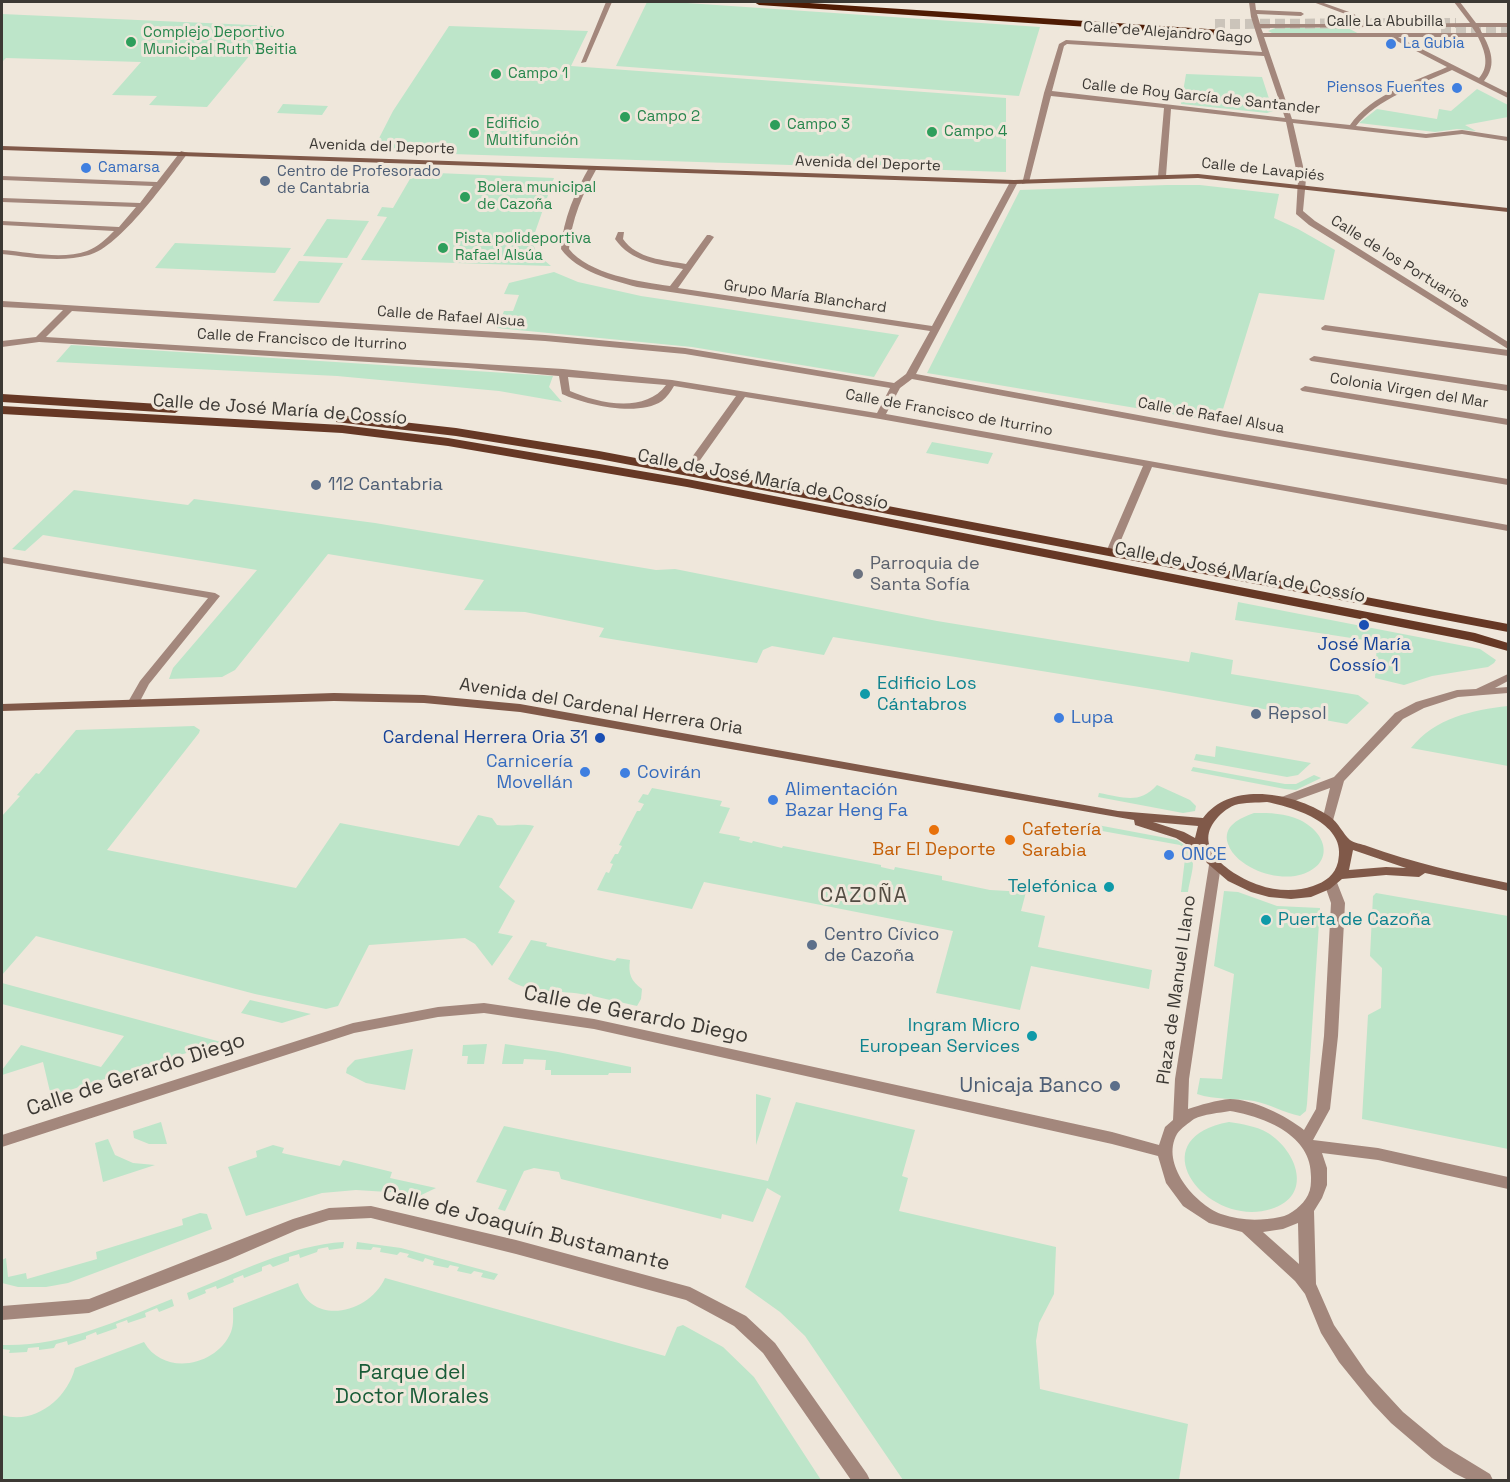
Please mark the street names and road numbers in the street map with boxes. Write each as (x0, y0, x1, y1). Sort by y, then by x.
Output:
street label: Calle La Abubilla (1327, 13, 1443, 31)
street label: Calle de Alejandro Gago (1083, 18, 1253, 48)
street label: Calle de Roy García de Santander (1081, 76, 1321, 118)
street label: Avenida del Deporte (309, 135, 455, 159)
street label: Avenida del Deporte (795, 152, 941, 176)
street label: Calle de Lavapiés (1201, 155, 1325, 185)
street label: Calle de los Portuarios (1327, 212, 1473, 312)
street label: Grupo María Blanchard (722, 277, 888, 317)
street label: Calle de Rafael Alsua (376, 303, 526, 331)
street label: Calle de Francisco de Iturrino (197, 326, 407, 354)
street label: Colonia Virgen del Mar (1328, 370, 1490, 412)
street label: Calle de Francisco de Iturrino (844, 386, 1054, 440)
street label: Calle de José María de Cossío (152, 390, 408, 430)
street label: Calle de Rafael Alsua (1136, 394, 1286, 438)
street label: Calle de José María de Cossío (636, 445, 890, 515)
street label: Calle de José María de Cossío (1113, 538, 1367, 608)
street label: Avenida del Cardenal Herrera Oria (458, 674, 744, 740)
street label: Plaza de Manuel Llano (1153, 894, 1201, 1086)
street label: Calle de Gerardo Diego (522, 981, 750, 1049)
street label: Calle de Gerardo Diego (24, 1028, 248, 1122)
street label: Calle de Joaquín Bustamante (380, 1181, 672, 1277)

